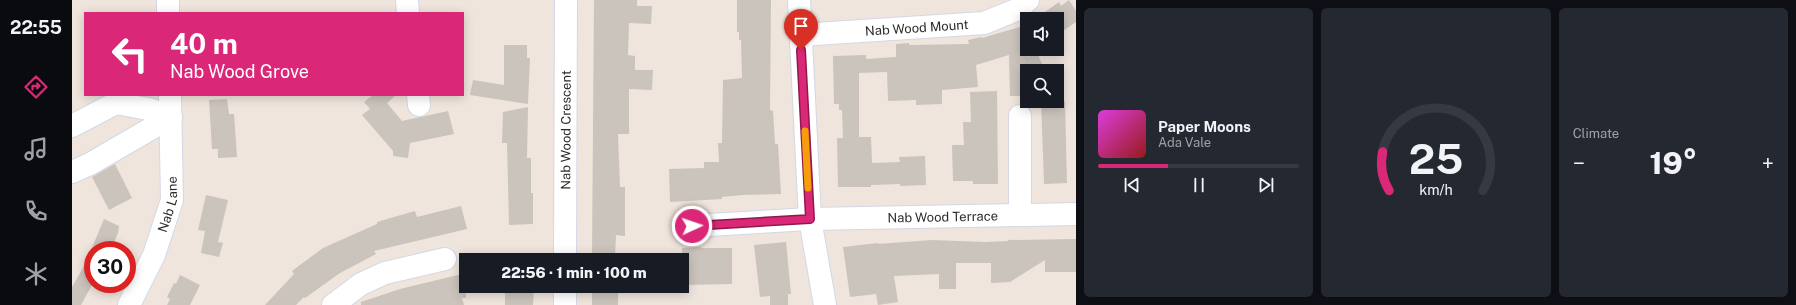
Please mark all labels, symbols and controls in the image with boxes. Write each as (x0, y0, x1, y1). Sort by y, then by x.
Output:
pin (784, 9, 818, 50)
map controls (1020, 12, 1064, 108)
button: sound (1020, 12, 1064, 56)
icon: arrive (790, 15, 812, 37)
text: 22:55 (10, 17, 62, 38)
street label: Nab Wood Mount (865, 17, 969, 39)
text: 40 m (170, 27, 238, 60)
icon: left (104, 28, 156, 80)
text: Nab Wood Grove (170, 61, 309, 82)
button: search (1020, 64, 1064, 108)
street label: Nab Wood Crescent (558, 70, 574, 190)
icon: directions (22, 73, 50, 101)
text: Paper Moons (1158, 118, 1251, 135)
text: Climate (1573, 126, 1619, 141)
text: 25 (1409, 133, 1463, 182)
icon: music (22, 135, 50, 163)
text: Ada Vale (1158, 135, 1211, 150)
text: 19° (1649, 145, 1697, 181)
text: − (1573, 150, 1585, 176)
text: + (1762, 150, 1774, 176)
icon: previous (1121, 174, 1143, 196)
icon: pause (1188, 174, 1210, 196)
icon: next (1255, 174, 1277, 196)
street label: Nab Lane (155, 176, 180, 234)
text: km/h (1419, 180, 1453, 197)
icon: phone (22, 197, 50, 225)
position arrow (671, 205, 713, 247)
street label: Nab Wood Terrace (887, 208, 998, 226)
speed limit sign: 30 (84, 241, 136, 293)
icon: climate (22, 260, 50, 288)
text: 22:56 · 1 min · 100 m (501, 264, 647, 281)

